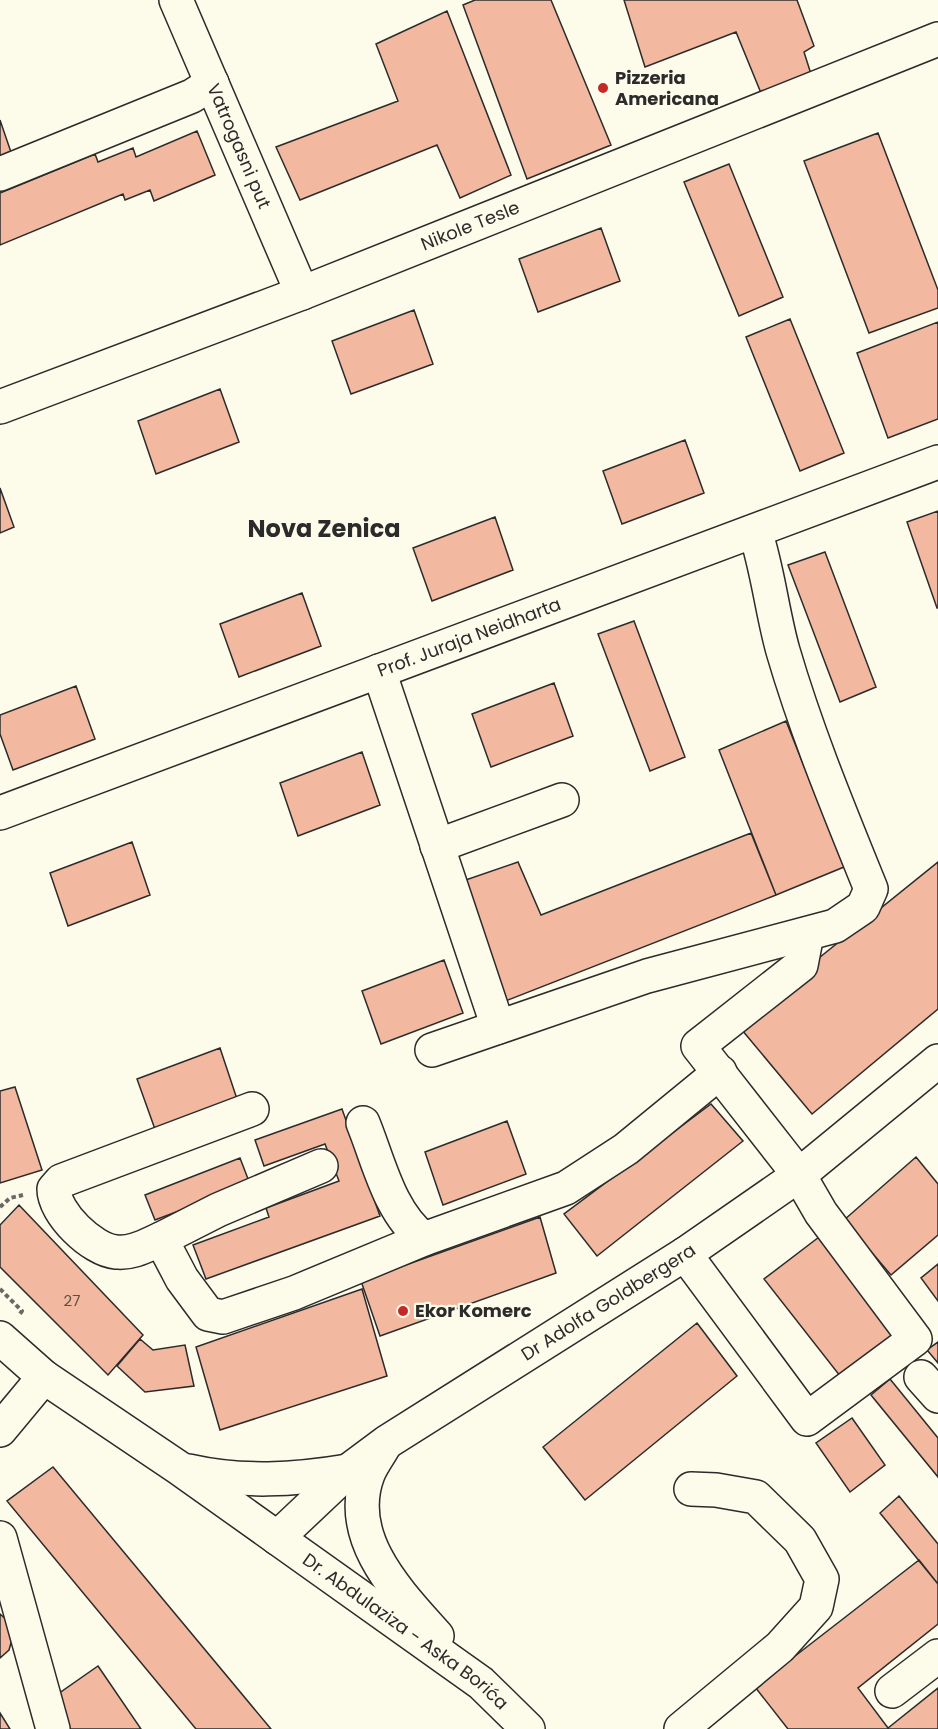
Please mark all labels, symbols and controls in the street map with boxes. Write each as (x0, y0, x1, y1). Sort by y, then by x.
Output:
place label: Pizzeria Americana (615, 65, 719, 111)
street label: Vatrogasni put (201, 79, 277, 212)
marker: Pizzeria Americana (596, 81, 610, 95)
street label: Nikole Tesle (417, 194, 523, 256)
district label: Nova Zenica (248, 512, 400, 545)
street label: Prof. Juraja Neidharta (374, 591, 564, 683)
street label: Dr Adolfa Goldbergera (516, 1237, 700, 1366)
house number: 27 (64, 1290, 80, 1311)
place label: Ekor Komerc (415, 1298, 532, 1323)
marker: Ekor Komerc (396, 1304, 410, 1318)
street label: Dr. Abdulaziza - Aska Borića (298, 1547, 514, 1715)

